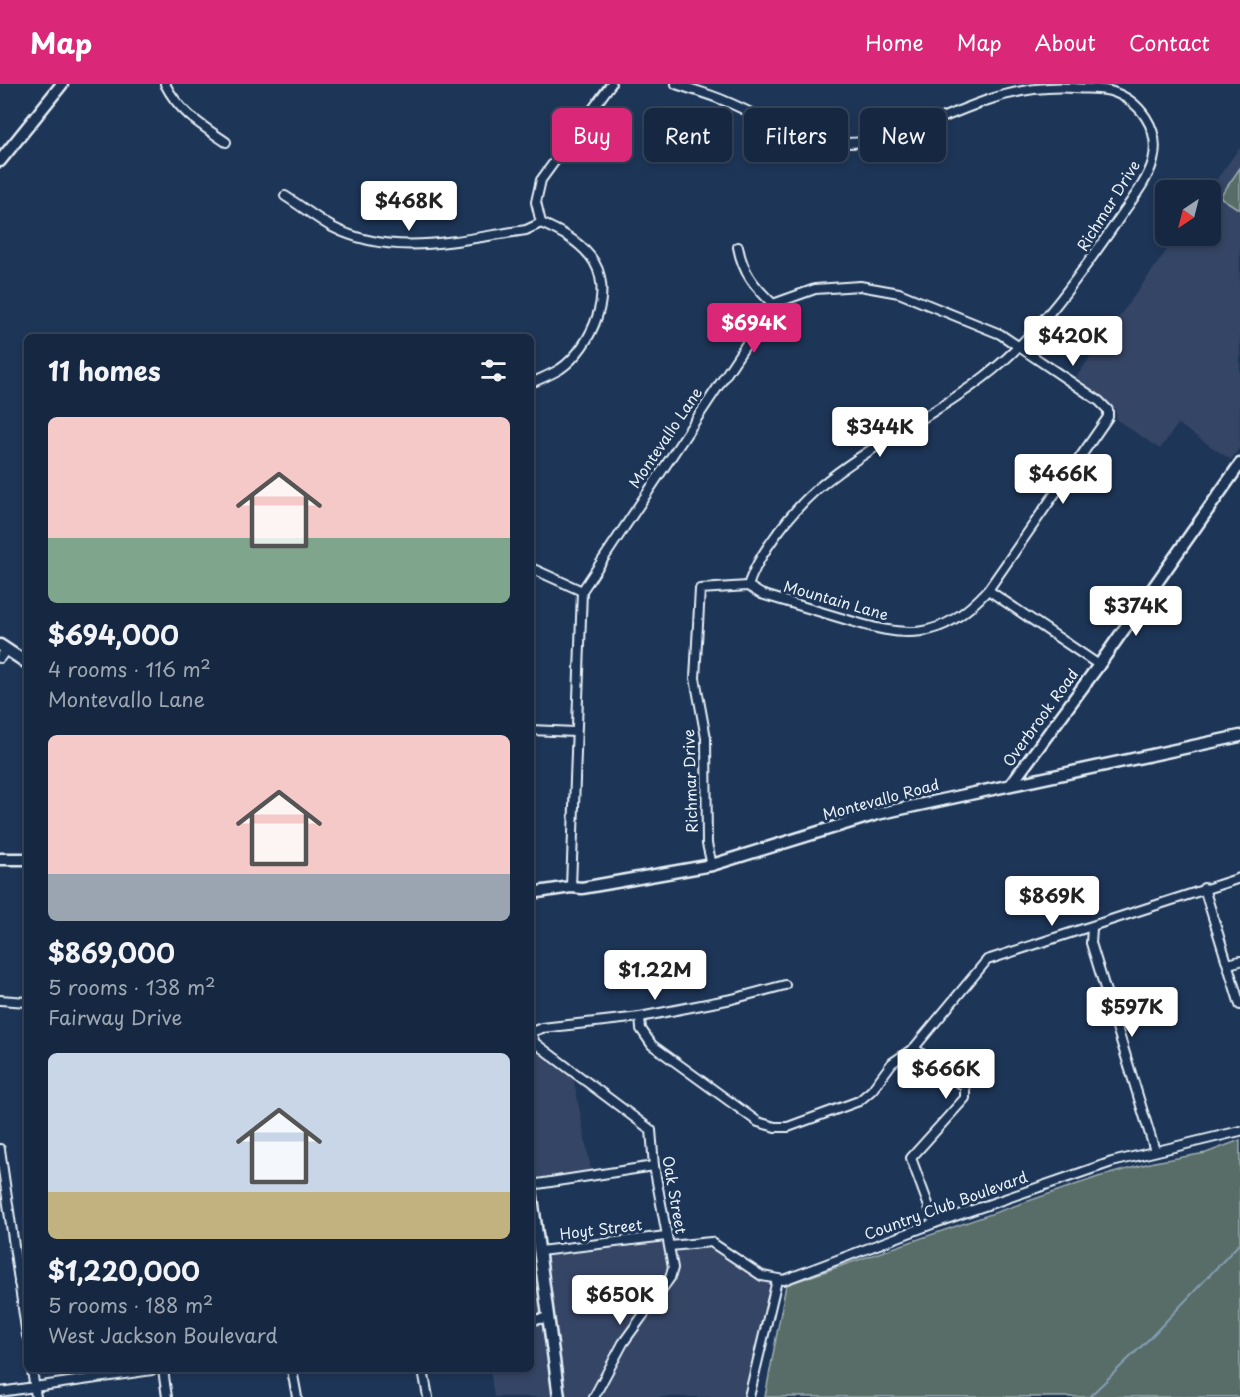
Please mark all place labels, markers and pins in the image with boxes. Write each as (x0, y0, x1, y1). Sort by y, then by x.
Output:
pin: $468K (367, 181, 451, 232)
pin: $694K (712, 303, 796, 354)
pin: $420K (1031, 316, 1115, 367)
pin: $344K (838, 407, 922, 458)
pin: $466K (1021, 454, 1105, 505)
pin: $374K (1094, 586, 1178, 637)
pin: $869K (1010, 876, 1094, 927)
pin: $1.22M (606, 950, 704, 1001)
pin: $597K (1090, 987, 1174, 1038)
pin: $666K (904, 1049, 988, 1100)
pin: $650K (578, 1275, 662, 1326)

